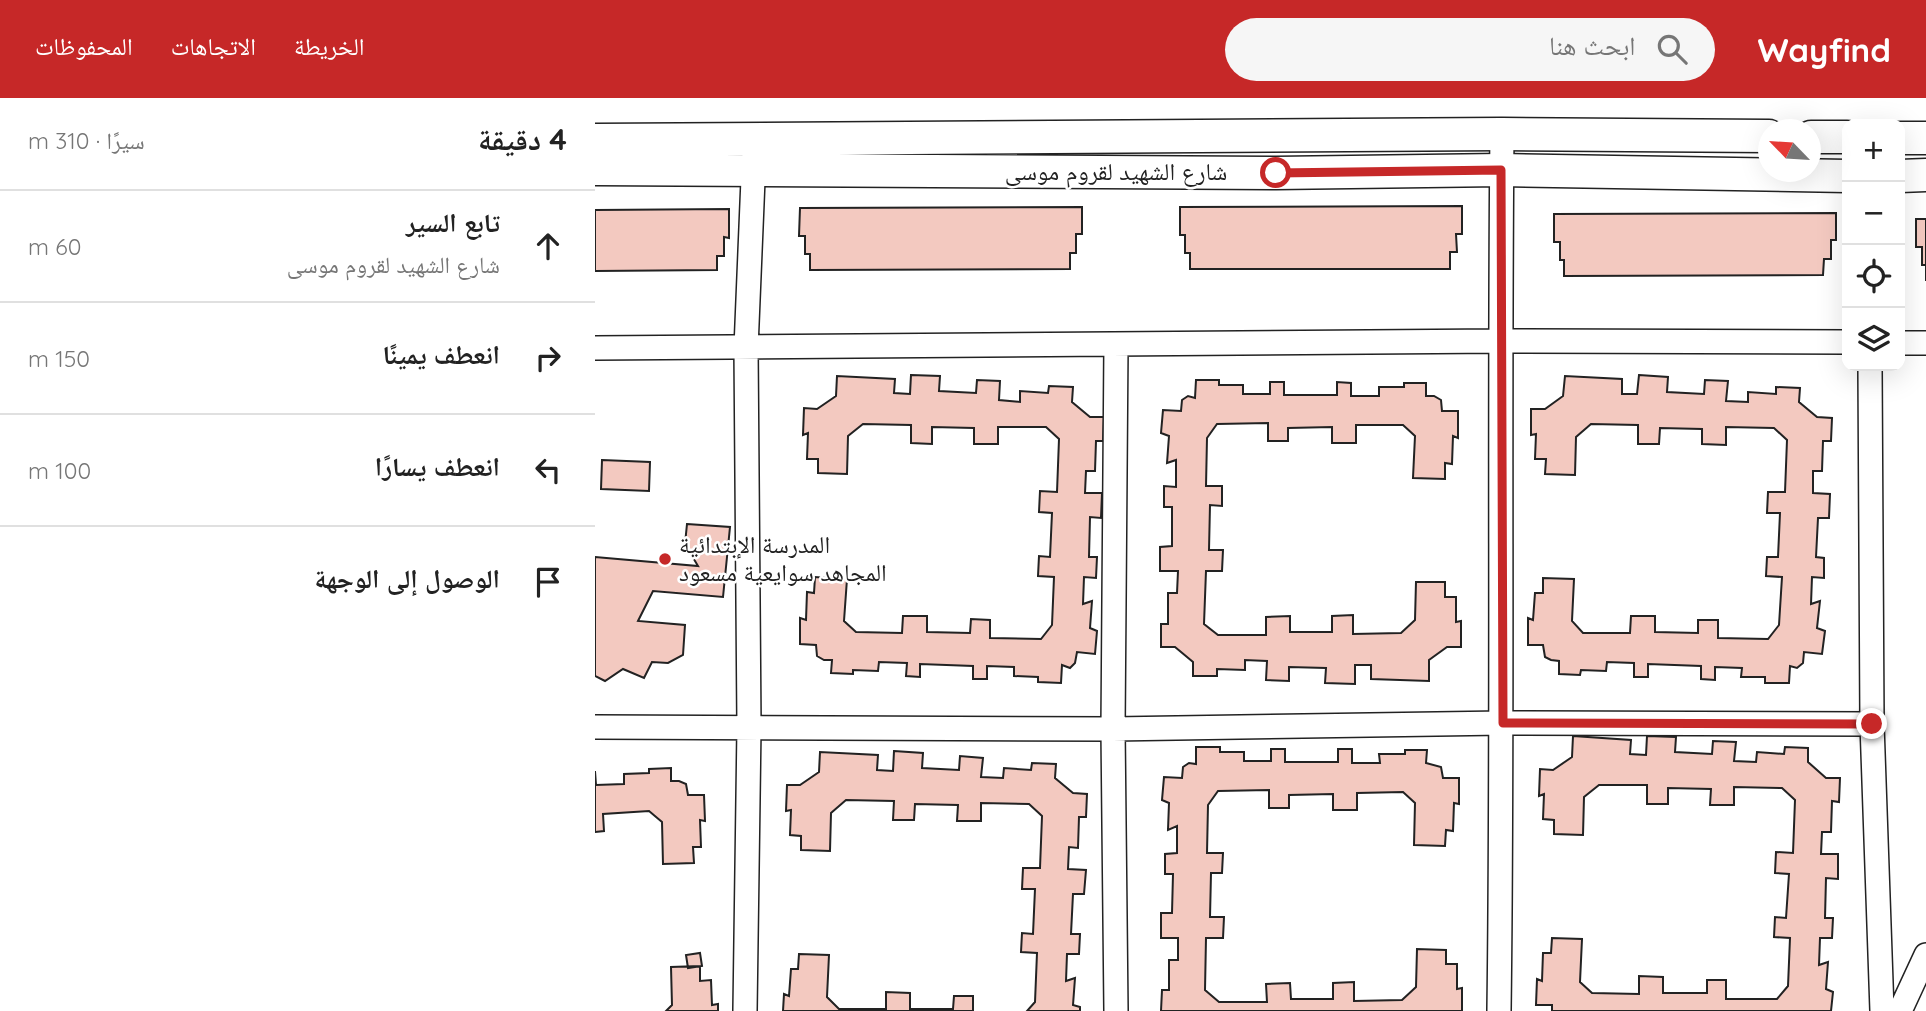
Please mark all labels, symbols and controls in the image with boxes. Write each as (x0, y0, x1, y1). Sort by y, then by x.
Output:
search box (1225, 18, 1715, 81)
text: ابحث هنا (1549, 29, 1635, 62)
text: Wayfind (1757, 29, 1891, 70)
icon: search (1653, 30, 1691, 68)
text: المحفوظات (35, 31, 133, 61)
text: الاتجاهات (171, 31, 256, 61)
text: الخريطة (294, 31, 365, 61)
north arrow (1758, 119, 1821, 182)
map controls (1842, 119, 1905, 371)
button: + (1842, 119, 1905, 182)
text: 4 دقيقة (478, 120, 567, 158)
text: سيرًا · 310 m (28, 126, 145, 155)
street label: شارع الشهيد لقروم موسى (1005, 156, 1227, 188)
route start (1260, 157, 1291, 188)
button: − (1842, 182, 1905, 245)
text: تابع السير (406, 206, 500, 239)
icon: ahead (529, 227, 567, 265)
text: 60 m (28, 232, 81, 261)
button: locate (1842, 245, 1905, 308)
text: شارع الشهيد لقروم موسى (287, 250, 500, 279)
button: layers (1842, 308, 1905, 371)
text: انعطف يمينًا (382, 338, 500, 371)
icon: right (529, 339, 567, 377)
text: 150 m (28, 344, 90, 373)
text: انعطف يسارًا (375, 450, 500, 483)
icon: left (529, 451, 567, 489)
text: 100 m (28, 456, 91, 485)
place label: المدرسة الإبتدائية المجاهد سوايعية مسعود (679, 529, 887, 587)
marker: المدرسة الإبتدائية المجاهد سوايعية مسعود (657, 551, 673, 567)
text: الوصول إلى الوجهة (314, 562, 500, 595)
icon: arrive (529, 563, 567, 601)
route end (1856, 708, 1887, 739)

